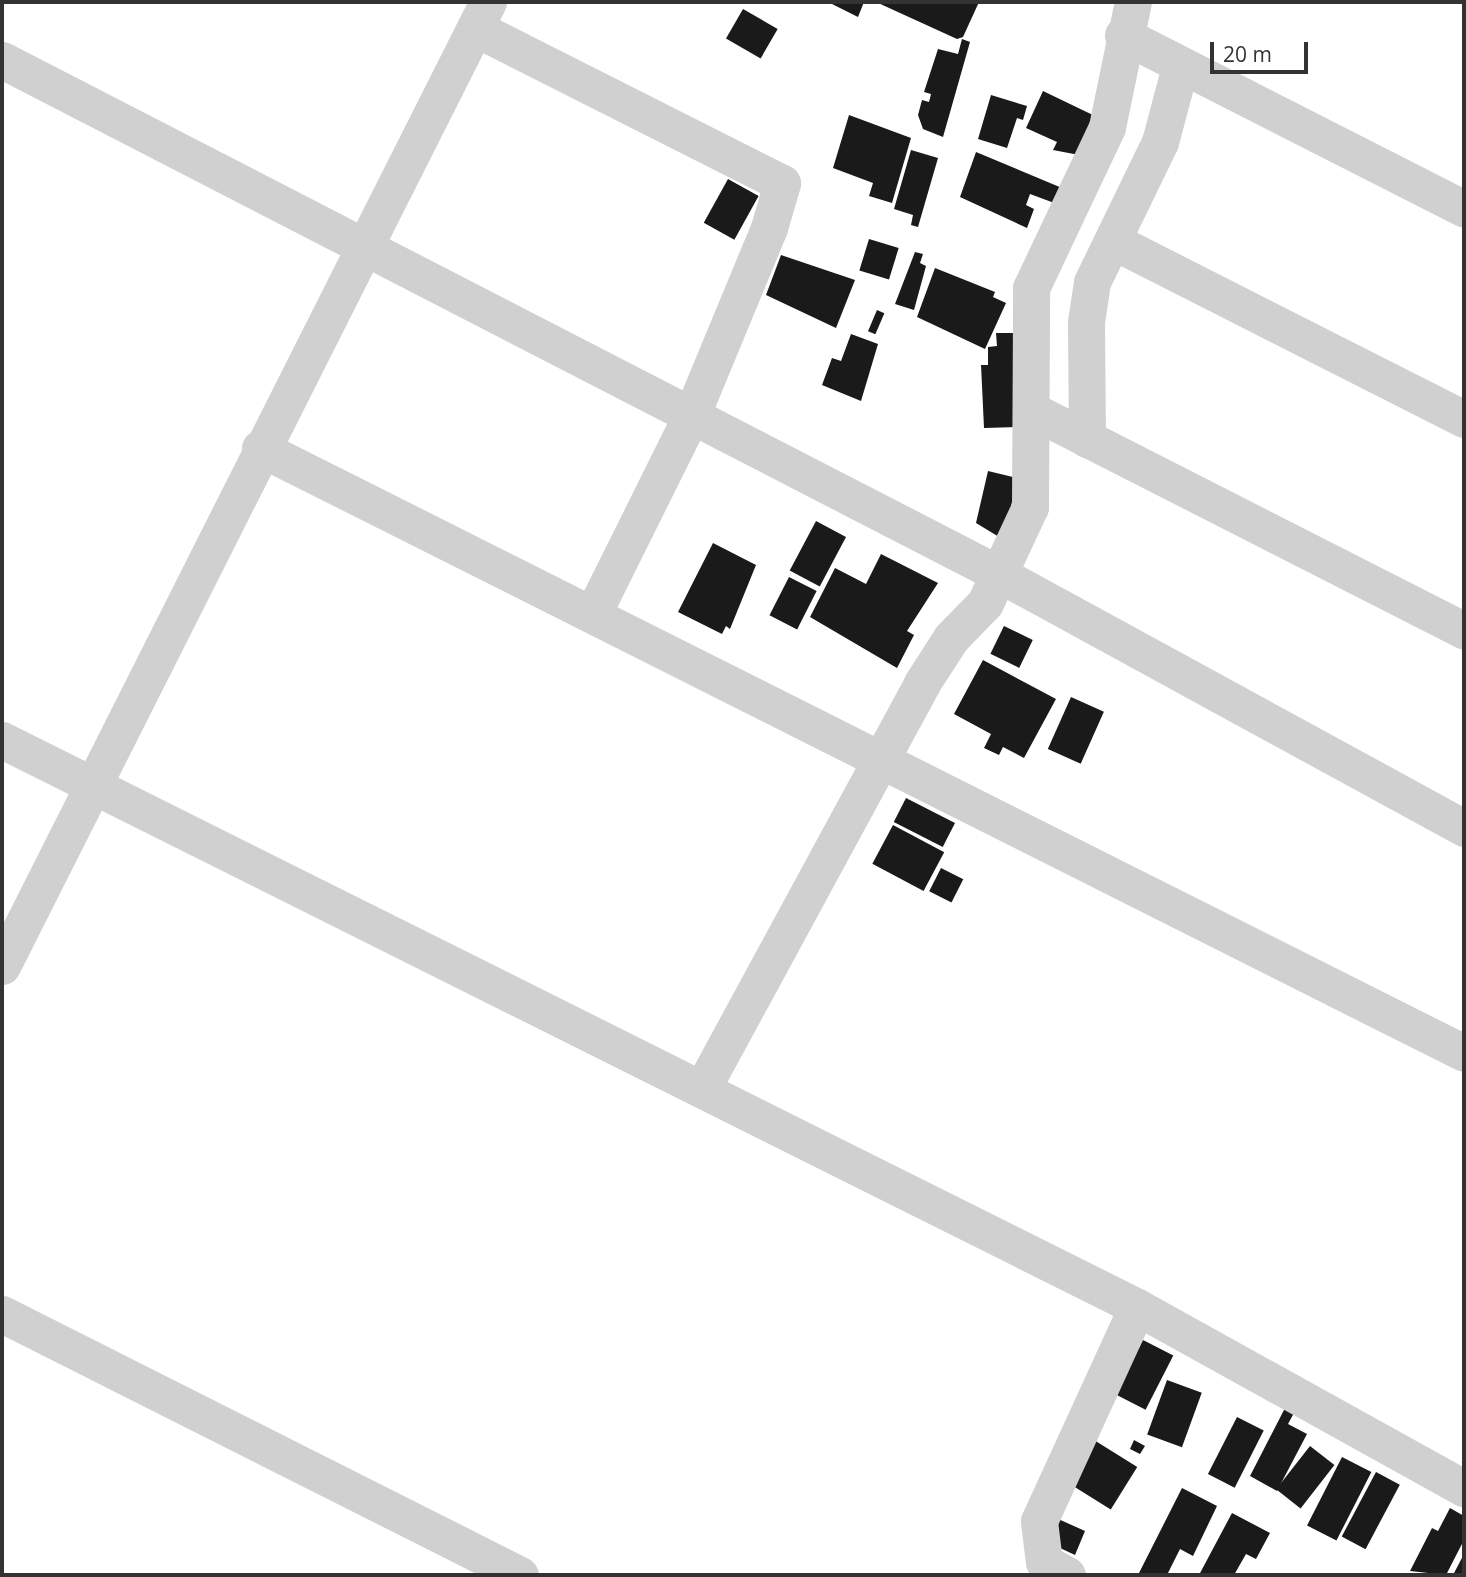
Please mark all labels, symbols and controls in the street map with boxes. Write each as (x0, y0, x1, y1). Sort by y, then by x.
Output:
scale bar (1214, 28, 1312, 72)
text: 20 m (1223, 40, 1272, 68)

